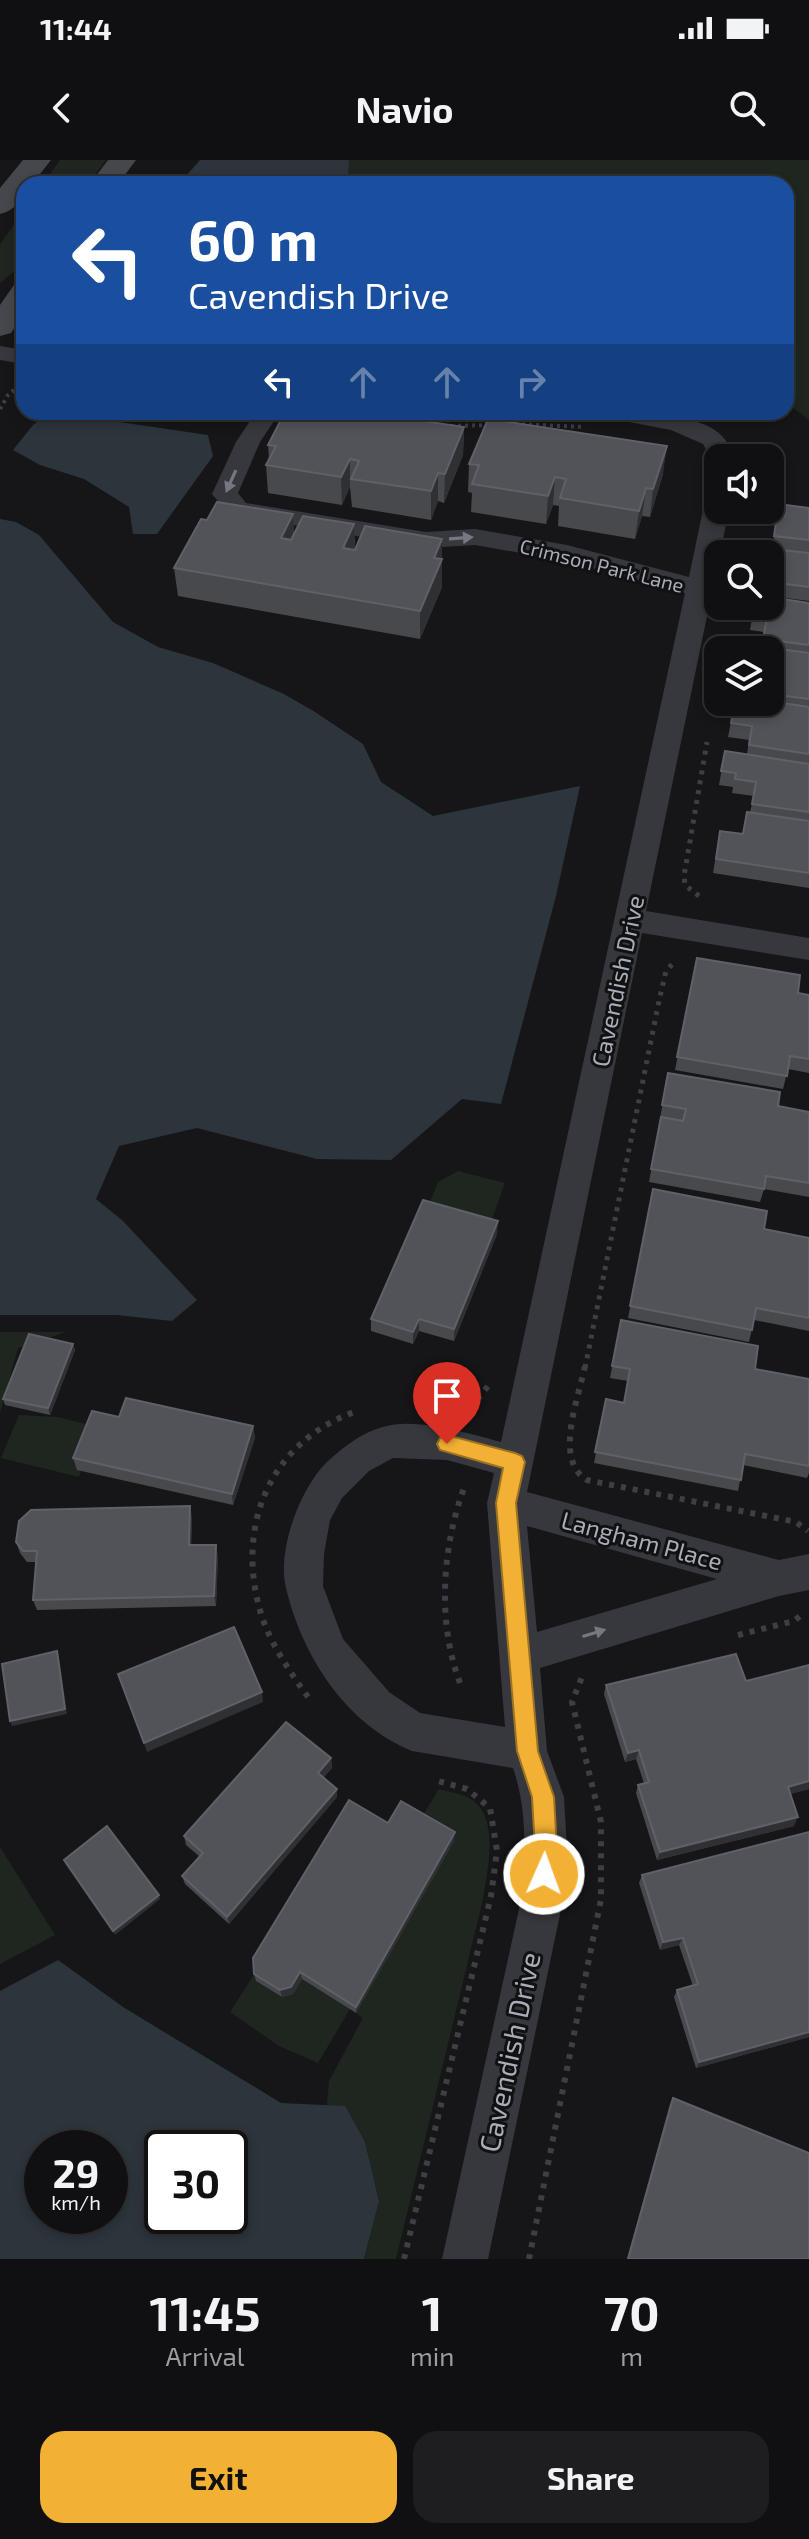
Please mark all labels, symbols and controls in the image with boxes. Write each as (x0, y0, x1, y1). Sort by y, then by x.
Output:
text: 11:44 (40, 10, 112, 46)
icon: back (40, 86, 84, 130)
icon: search (725, 86, 769, 130)
text: Navio (356, 87, 453, 130)
text: 60 m (188, 205, 318, 272)
icon: left (56, 208, 160, 312)
text: Cavendish Drive (188, 273, 450, 316)
icon: left (257, 360, 301, 404)
icon: ahead (341, 360, 385, 404)
icon: ahead (425, 360, 469, 404)
icon: right (509, 360, 553, 404)
map controls (704, 444, 784, 716)
button: sound (704, 444, 784, 524)
one-way arrow (224, 469, 238, 492)
one-way arrow (449, 531, 474, 544)
street label: Crimson Park Lane (517, 533, 687, 597)
button: search (704, 540, 784, 620)
button: layers (704, 636, 784, 716)
street label: Cavendish Drive (585, 893, 649, 1069)
pin (413, 1362, 481, 1444)
icon: arrive (425, 1374, 469, 1418)
street label: Langham Place (558, 1505, 726, 1575)
one-way arrow (582, 1626, 606, 1639)
position arrow (502, 1832, 586, 1916)
street label: Cavendish Drive (471, 1949, 547, 2155)
speed limit sign: 30 (144, 2130, 248, 2234)
text: 29 (53, 2148, 99, 2196)
text: km/h (51, 2190, 101, 2214)
text: 11:45 (150, 2283, 260, 2341)
text: 1 (422, 2283, 443, 2341)
text: 70 (604, 2283, 659, 2341)
text: Arrival (165, 2340, 245, 2371)
text: min (410, 2340, 454, 2371)
text: m (620, 2340, 643, 2371)
button: Exit (40, 2431, 397, 2523)
button: Share (413, 2431, 769, 2523)

